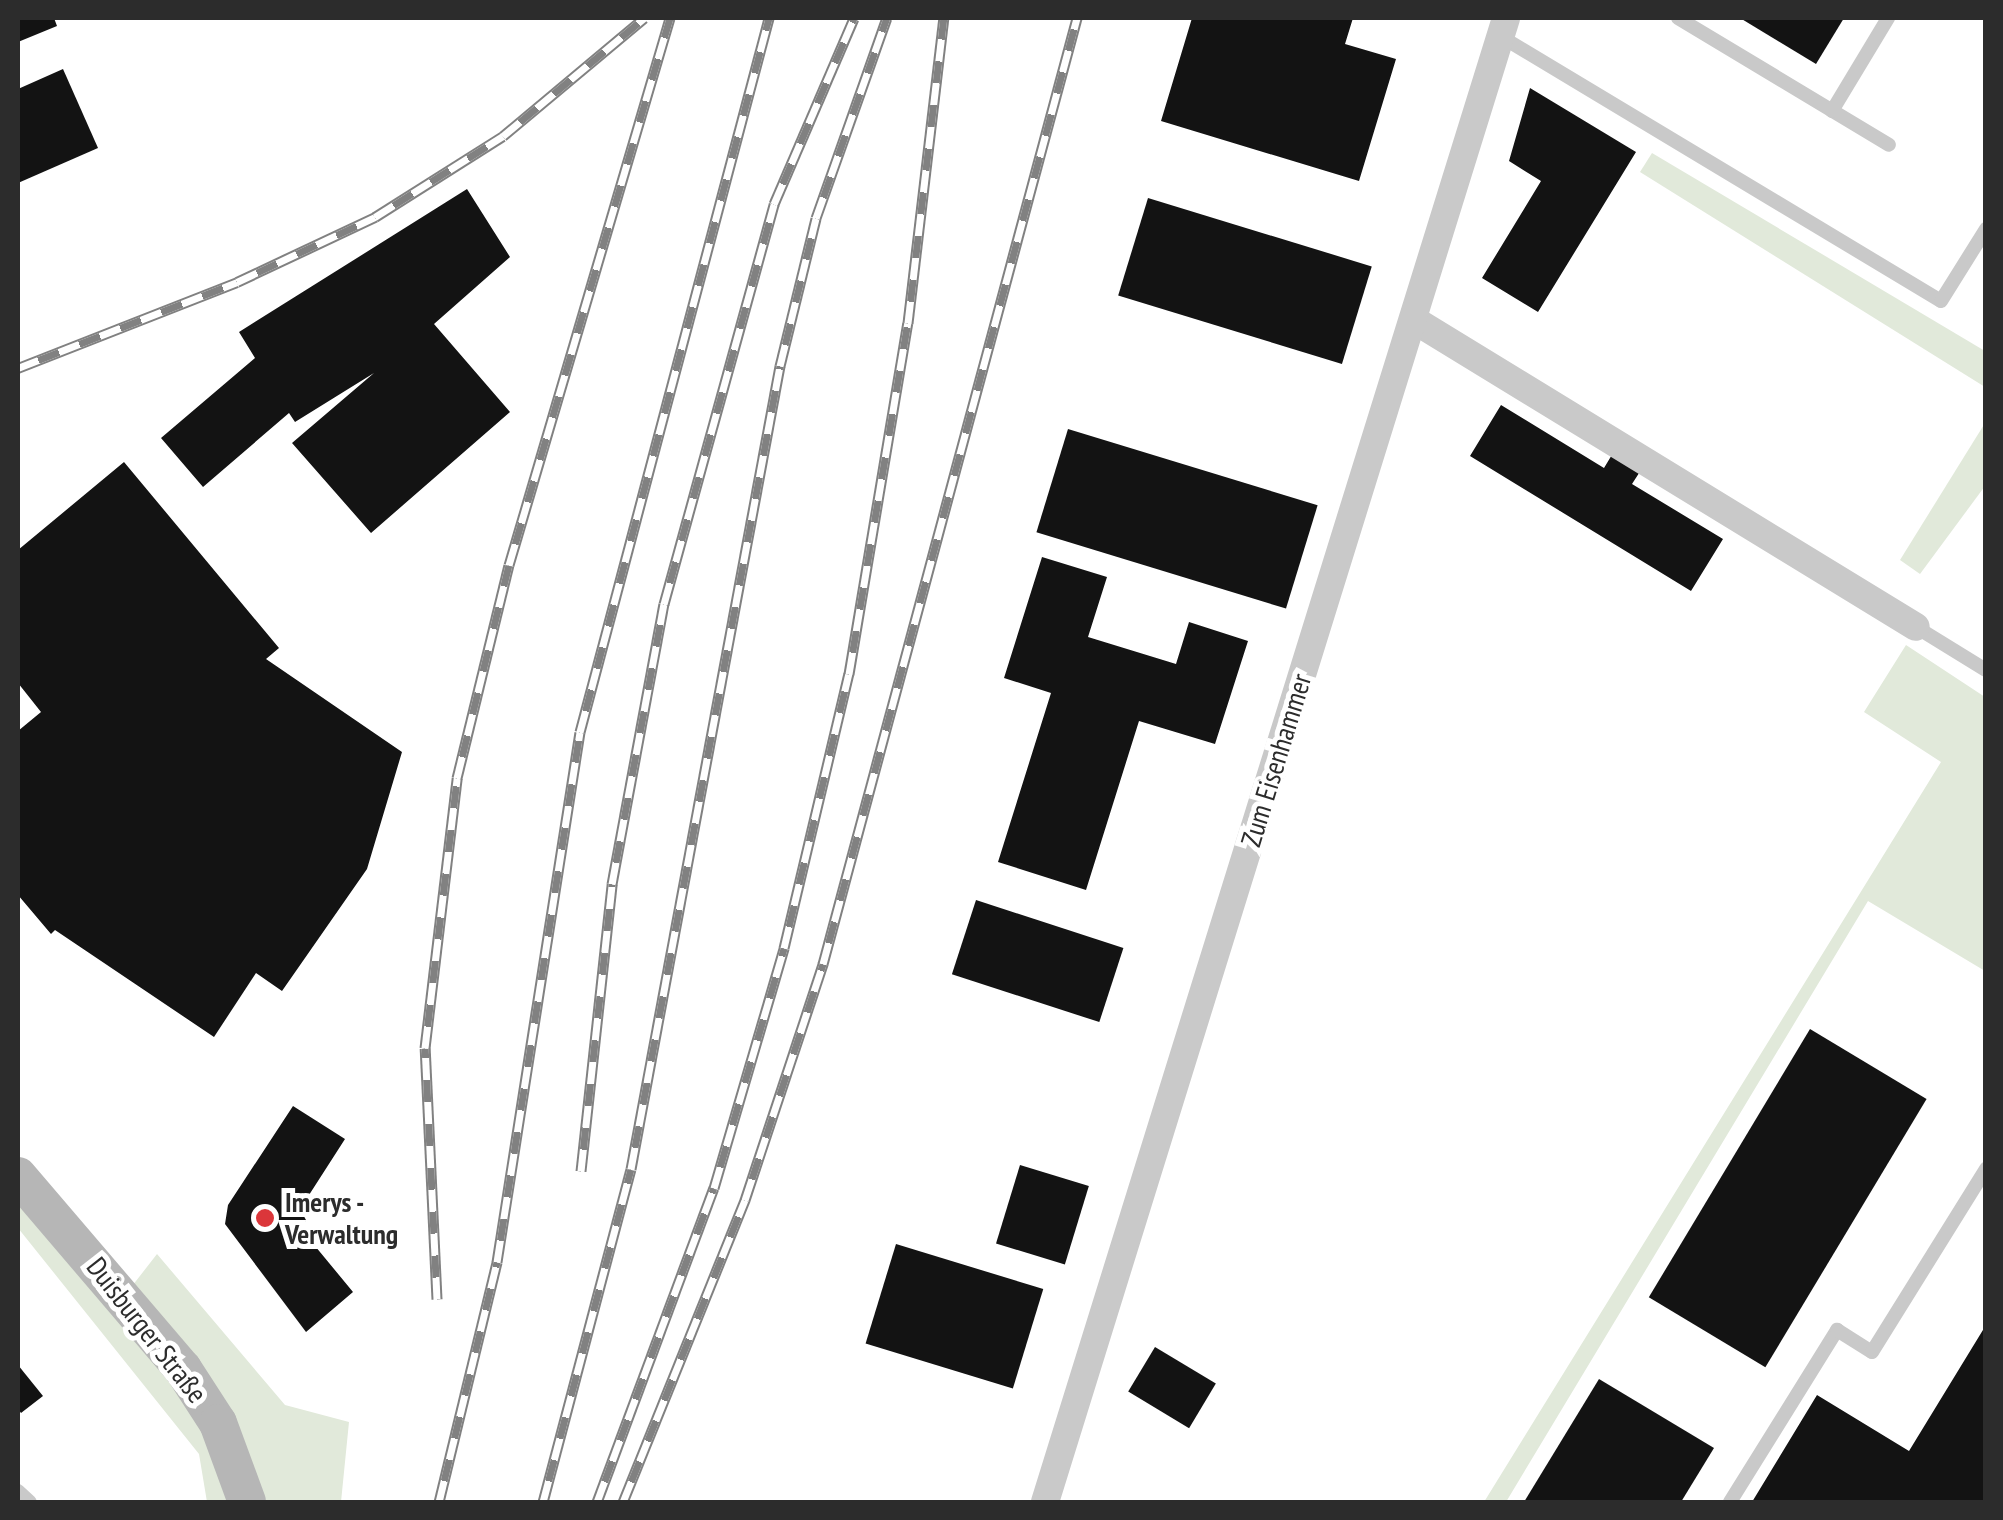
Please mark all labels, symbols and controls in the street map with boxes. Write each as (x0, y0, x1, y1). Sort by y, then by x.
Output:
street label: Zum Eisenhammer (1234, 670, 1318, 850)
place label: Imerys - Verwaltung (285, 1185, 398, 1251)
marker: Imerys - Verwaltung (254, 1207, 276, 1229)
street label: Duisburger Straße (80, 1251, 214, 1409)

